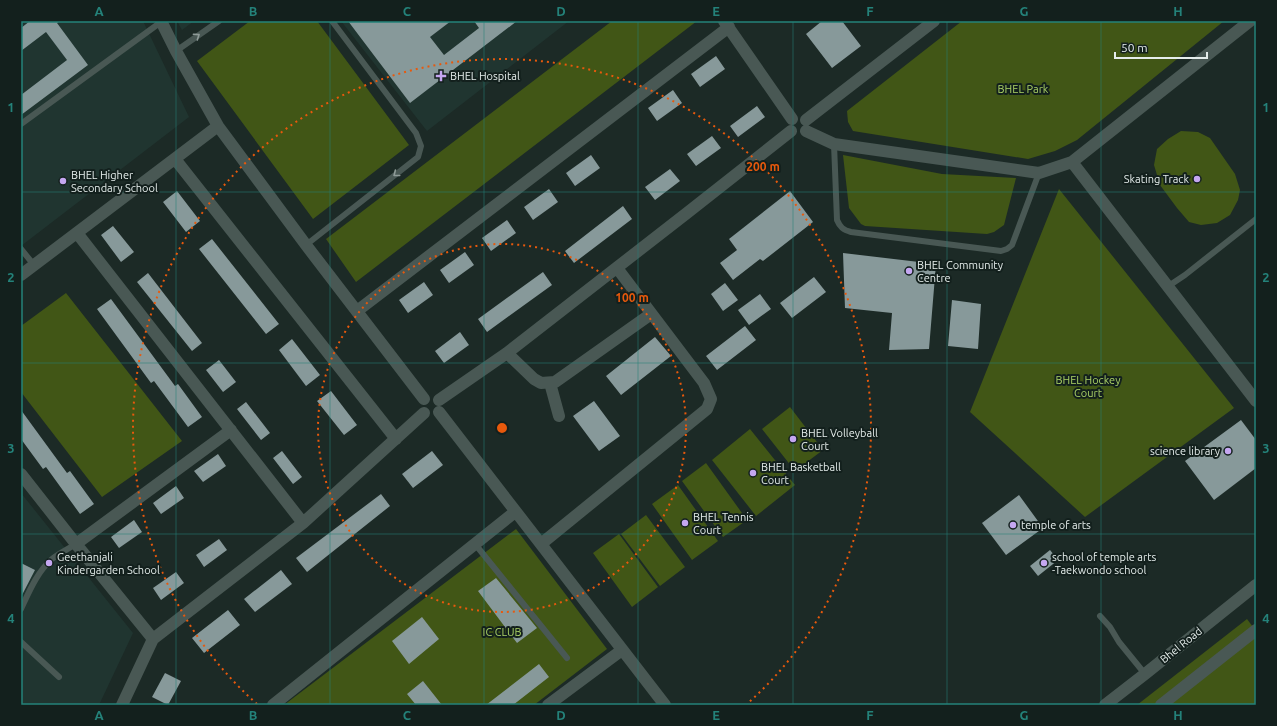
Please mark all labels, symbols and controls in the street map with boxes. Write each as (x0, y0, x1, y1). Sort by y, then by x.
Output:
text: A (94, 4, 104, 18)
text: B (249, 4, 258, 18)
text: C (403, 4, 412, 18)
text: D (556, 4, 566, 18)
text: E (712, 4, 720, 18)
text: F (866, 4, 874, 18)
text: G (1020, 4, 1029, 18)
text: H (1173, 4, 1183, 18)
one-way arrow (193, 33, 200, 41)
scale bar (1115, 34, 1207, 60)
text: 50 m (1121, 41, 1148, 54)
marker: BHEL Hospital (435, 70, 447, 82)
place label: BHEL Hospital (450, 70, 520, 82)
park label: BHEL Park (998, 83, 1049, 95)
text: 1 (7, 100, 15, 114)
text: 1 (1262, 100, 1270, 114)
text: 200 m (746, 160, 780, 173)
place label: BHEL Higher Secondary School (71, 169, 158, 194)
one-way arrow (394, 170, 401, 177)
place label: Skating Track (1124, 173, 1189, 185)
marker: Skating Track (1192, 174, 1202, 184)
marker: BHEL Higher Secondary School (58, 176, 68, 186)
place label: BHEL Community Centre (917, 259, 1004, 284)
marker: BHEL Community Centre (904, 266, 914, 276)
text: 2 (7, 270, 15, 284)
text: 2 (1262, 270, 1270, 284)
text: 100 m (615, 291, 649, 304)
park label: BHEL Hockey Court (1056, 374, 1121, 399)
centre of rings (495, 421, 509, 435)
place label: BHEL Volleyball Court (801, 427, 878, 452)
marker: BHEL Volleyball Court (788, 434, 798, 444)
text: 3 (7, 441, 15, 455)
text: 3 (1262, 441, 1270, 455)
place label: science library (1150, 445, 1221, 457)
marker: science library (1223, 446, 1233, 456)
place label: BHEL Basketball Court (761, 461, 841, 486)
marker: BHEL Basketball Court (748, 468, 758, 478)
place label: BHEL Tennis Court (693, 511, 754, 536)
marker: BHEL Tennis Court (680, 518, 690, 528)
place label: temple of arts (1021, 519, 1091, 531)
marker: temple of arts (1008, 520, 1018, 530)
place label: Geethanjali Kindergarden School (57, 551, 160, 576)
place label: school of temple arts -Taekwondo school (1052, 551, 1157, 576)
marker: Geethanjali Kindergarden School (44, 558, 54, 568)
marker: school of temple arts -Taekwondo school (1039, 558, 1049, 568)
text: 4 (7, 611, 15, 625)
text: 4 (1262, 611, 1270, 625)
street label: Bhel Road (1158, 625, 1204, 665)
park label: IC CLUB (483, 626, 521, 638)
text: A (94, 708, 104, 722)
text: B (249, 708, 258, 722)
text: C (403, 708, 412, 722)
text: D (556, 708, 566, 722)
text: E (712, 708, 720, 722)
text: F (866, 708, 874, 722)
text: G (1020, 708, 1029, 722)
text: H (1173, 708, 1183, 722)

